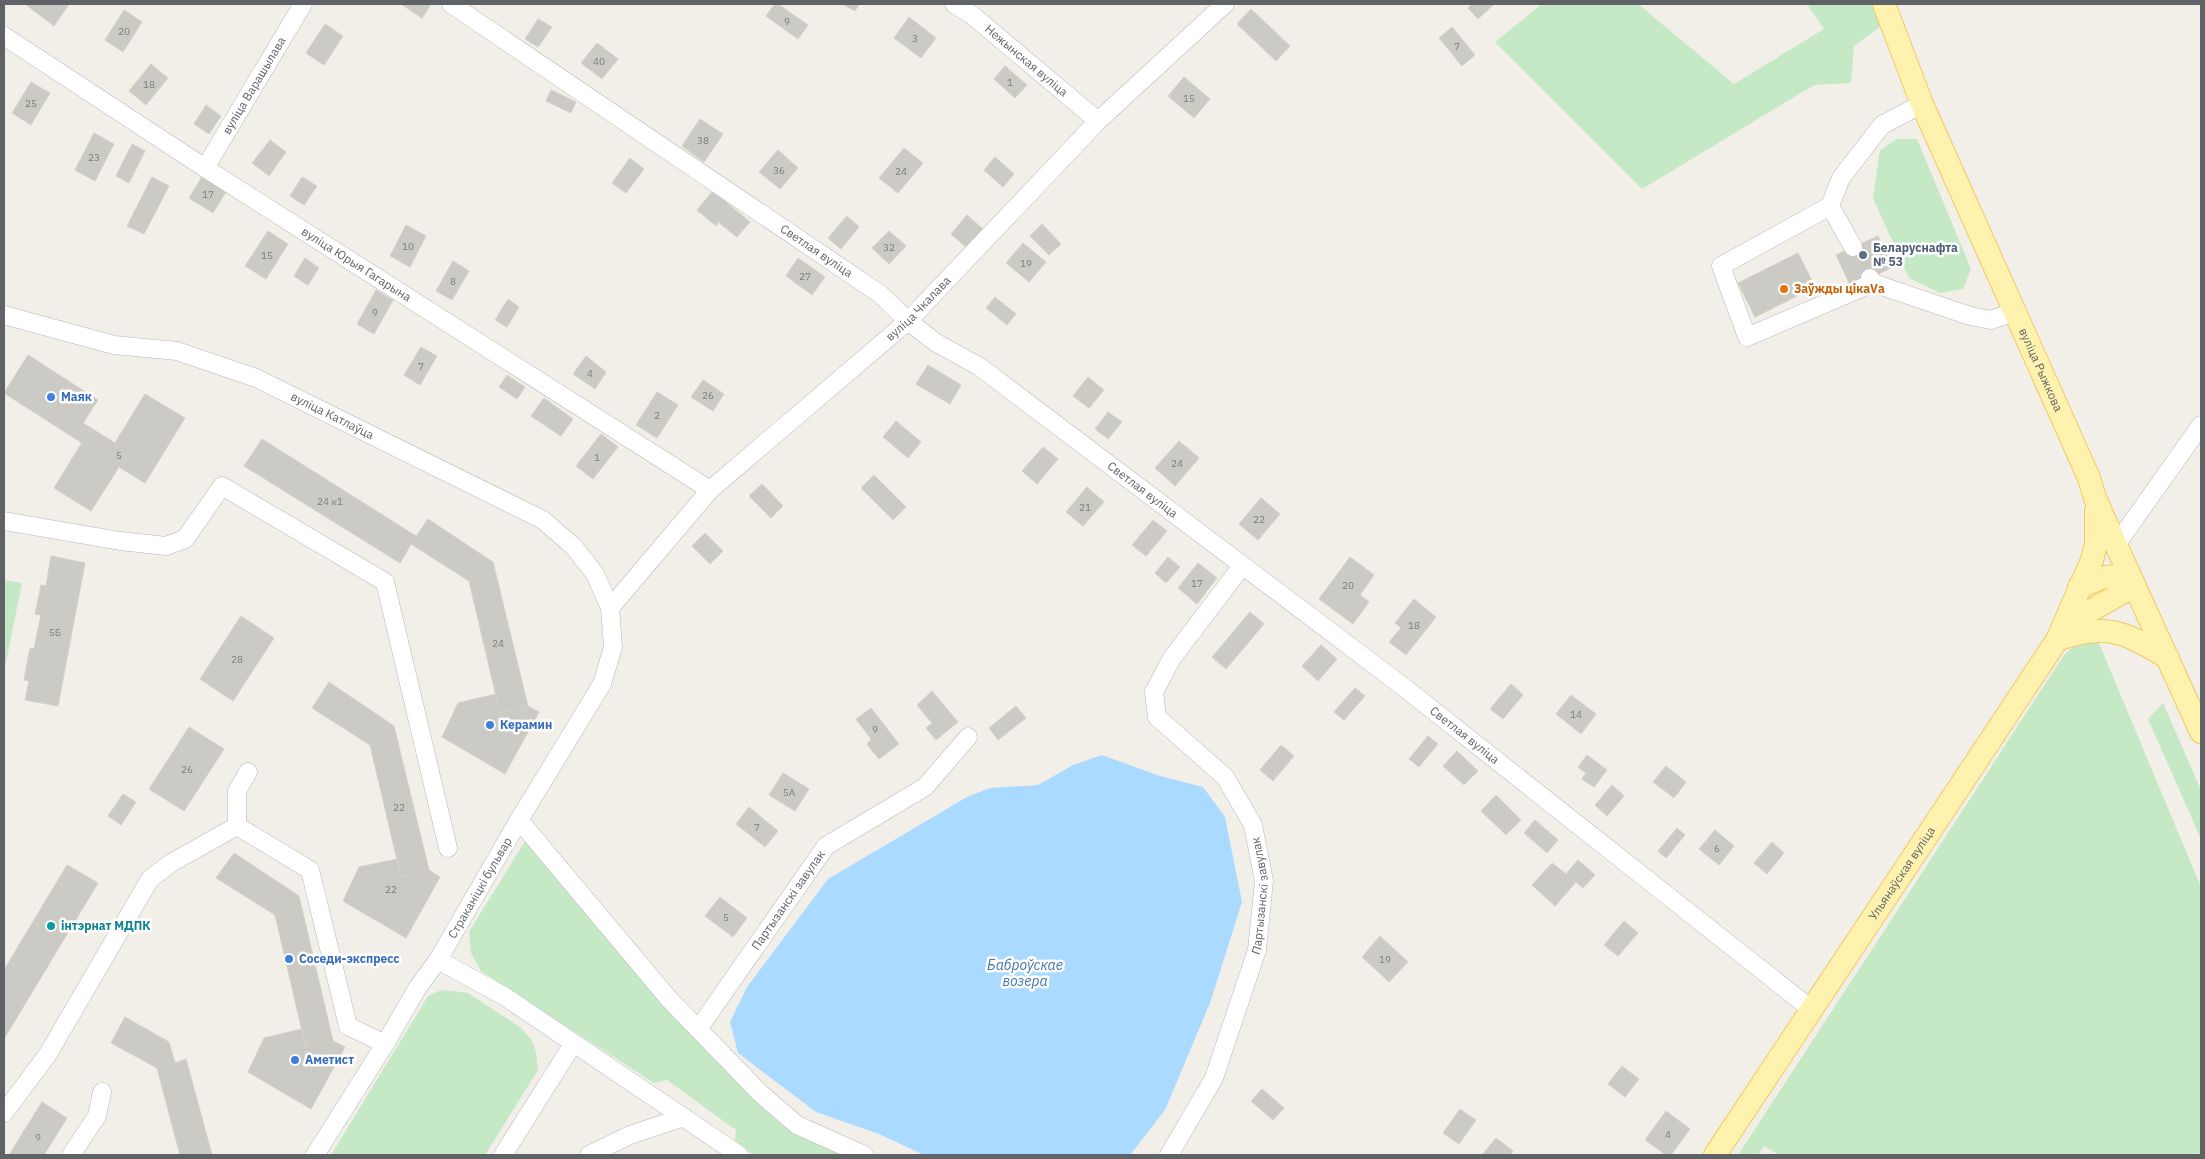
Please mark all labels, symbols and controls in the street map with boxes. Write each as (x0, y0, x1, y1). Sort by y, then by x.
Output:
house number: 9 (784, 15, 790, 28)
street label: Нежынская вуліца (982, 21, 1072, 100)
house number: 20 (118, 25, 130, 38)
house number: 3 (912, 32, 918, 45)
street label: вуліца Варашылава (219, 33, 289, 137)
house number: 7 (1454, 40, 1460, 53)
house number: 40 (593, 55, 605, 68)
house number: 1 (1007, 76, 1013, 89)
house number: 18 (143, 78, 155, 91)
house number: 15 (1183, 92, 1195, 105)
house number: 25 (25, 97, 37, 110)
house number: 38 (697, 134, 709, 147)
house number: 23 (88, 151, 100, 164)
house number: 36 (773, 164, 785, 177)
house number: 24 (895, 165, 907, 178)
house number: 17 (202, 188, 214, 201)
street label: Светлая вуліца (778, 221, 856, 281)
street label: вуліца Юрыя Гагарына (299, 224, 415, 305)
house number: 10 (402, 240, 414, 253)
place label: Беларуснафта № 53 (1873, 240, 1958, 269)
house number: 32 (883, 241, 895, 254)
house number: 15 (261, 249, 273, 262)
marker: Беларуснафта № 53 (1857, 249, 1869, 261)
house number: 19 (1020, 257, 1032, 270)
house number: 27 (799, 270, 811, 283)
street label: вуліца Чкалава (882, 272, 954, 344)
house number: 8 (450, 275, 456, 288)
place label: Заўжды цікаVа (1794, 281, 1885, 296)
marker: Заўжды цікаVа (1778, 283, 1790, 295)
house number: 9 (372, 306, 378, 319)
street label: вуліца Рыжкова (2016, 325, 2067, 414)
house number: 7 (418, 360, 424, 373)
house number: 4 (587, 367, 593, 380)
street label: вуліца Катлаўца (289, 388, 377, 442)
place label: Маяк (61, 389, 92, 404)
house number: 26 (702, 389, 714, 402)
marker: Маяк (45, 391, 57, 403)
house number: 2 (654, 409, 660, 422)
house number: 5 (116, 449, 122, 462)
house number: 1 (594, 451, 600, 464)
house number: 24 (1171, 457, 1183, 470)
street label: Светлая вуліца (1105, 458, 1181, 521)
house number: 24 к1 (317, 495, 343, 508)
house number: 21 (1079, 501, 1091, 514)
house number: 22 (1253, 513, 1265, 526)
house number: 17 (1191, 577, 1203, 590)
house number: 20 (1342, 579, 1354, 592)
house number: 18 (1408, 619, 1420, 632)
house number: 5Б (49, 626, 61, 639)
house number: 24 (492, 637, 504, 650)
house number: 28 (231, 653, 243, 666)
street label: Светлая вуліца (1427, 703, 1503, 767)
house number: 14 (1570, 708, 1582, 721)
place label: Керамин (500, 717, 552, 732)
marker: Керамин (484, 719, 496, 731)
house number: 9 (872, 723, 878, 736)
house number: 26 (181, 763, 193, 776)
house number: 5А (783, 786, 796, 799)
house number: 22 (393, 801, 405, 814)
house number: 7 (754, 821, 760, 834)
street label: Ульянаўская вуліца (1865, 823, 1938, 923)
street label: Страканіцкі бульвар (444, 834, 515, 941)
street label: Партызанскі завулак (1247, 835, 1271, 956)
house number: 6 (1714, 842, 1720, 855)
street label: Партызанскі завулак (748, 847, 828, 953)
house number: 22 (385, 883, 397, 896)
house number: 5 (723, 911, 729, 924)
place label: інтэрнат МДПК (61, 918, 150, 933)
marker: інтэрнат МДПК (45, 920, 57, 932)
place label: Соседи-экспресс (299, 951, 400, 966)
marker: Соседи-экспресс (283, 953, 295, 965)
house number: 19 (1379, 953, 1391, 966)
water label: Баброўскае возера (987, 956, 1063, 990)
place label: Аметист (305, 1052, 354, 1067)
marker: Аметист (289, 1054, 301, 1066)
house number: 4 (1665, 1128, 1671, 1141)
house number: 9 (35, 1131, 41, 1144)

